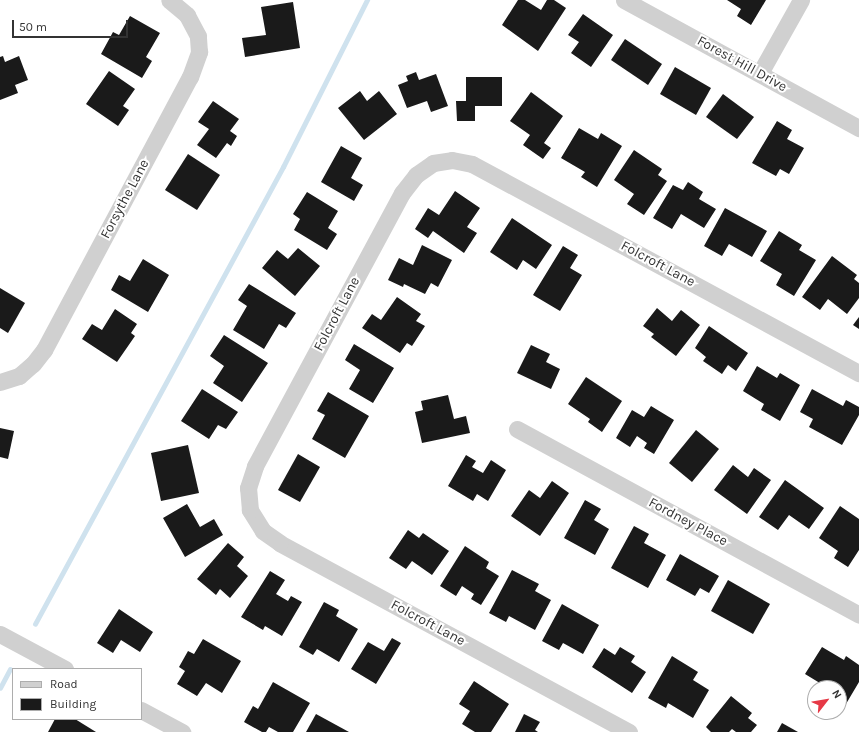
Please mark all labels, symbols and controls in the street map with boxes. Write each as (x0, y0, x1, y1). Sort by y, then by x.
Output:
scale bar (14, 12, 130, 38)
text: 50 m (19, 20, 47, 34)
street label: Forest Hill Drive (694, 32, 790, 96)
street label: Forsythe Lane (97, 156, 153, 242)
street label: Folcroft Lane (618, 237, 698, 291)
street label: Folcroft Lane (310, 274, 364, 354)
street label: Fordney Place (646, 494, 730, 550)
street label: Folcroft Lane (388, 596, 468, 650)
legend (12, 668, 142, 720)
text: Road (50, 677, 78, 691)
north arrow (807, 680, 847, 720)
text: N (829, 687, 844, 701)
text: Building (50, 697, 96, 711)

